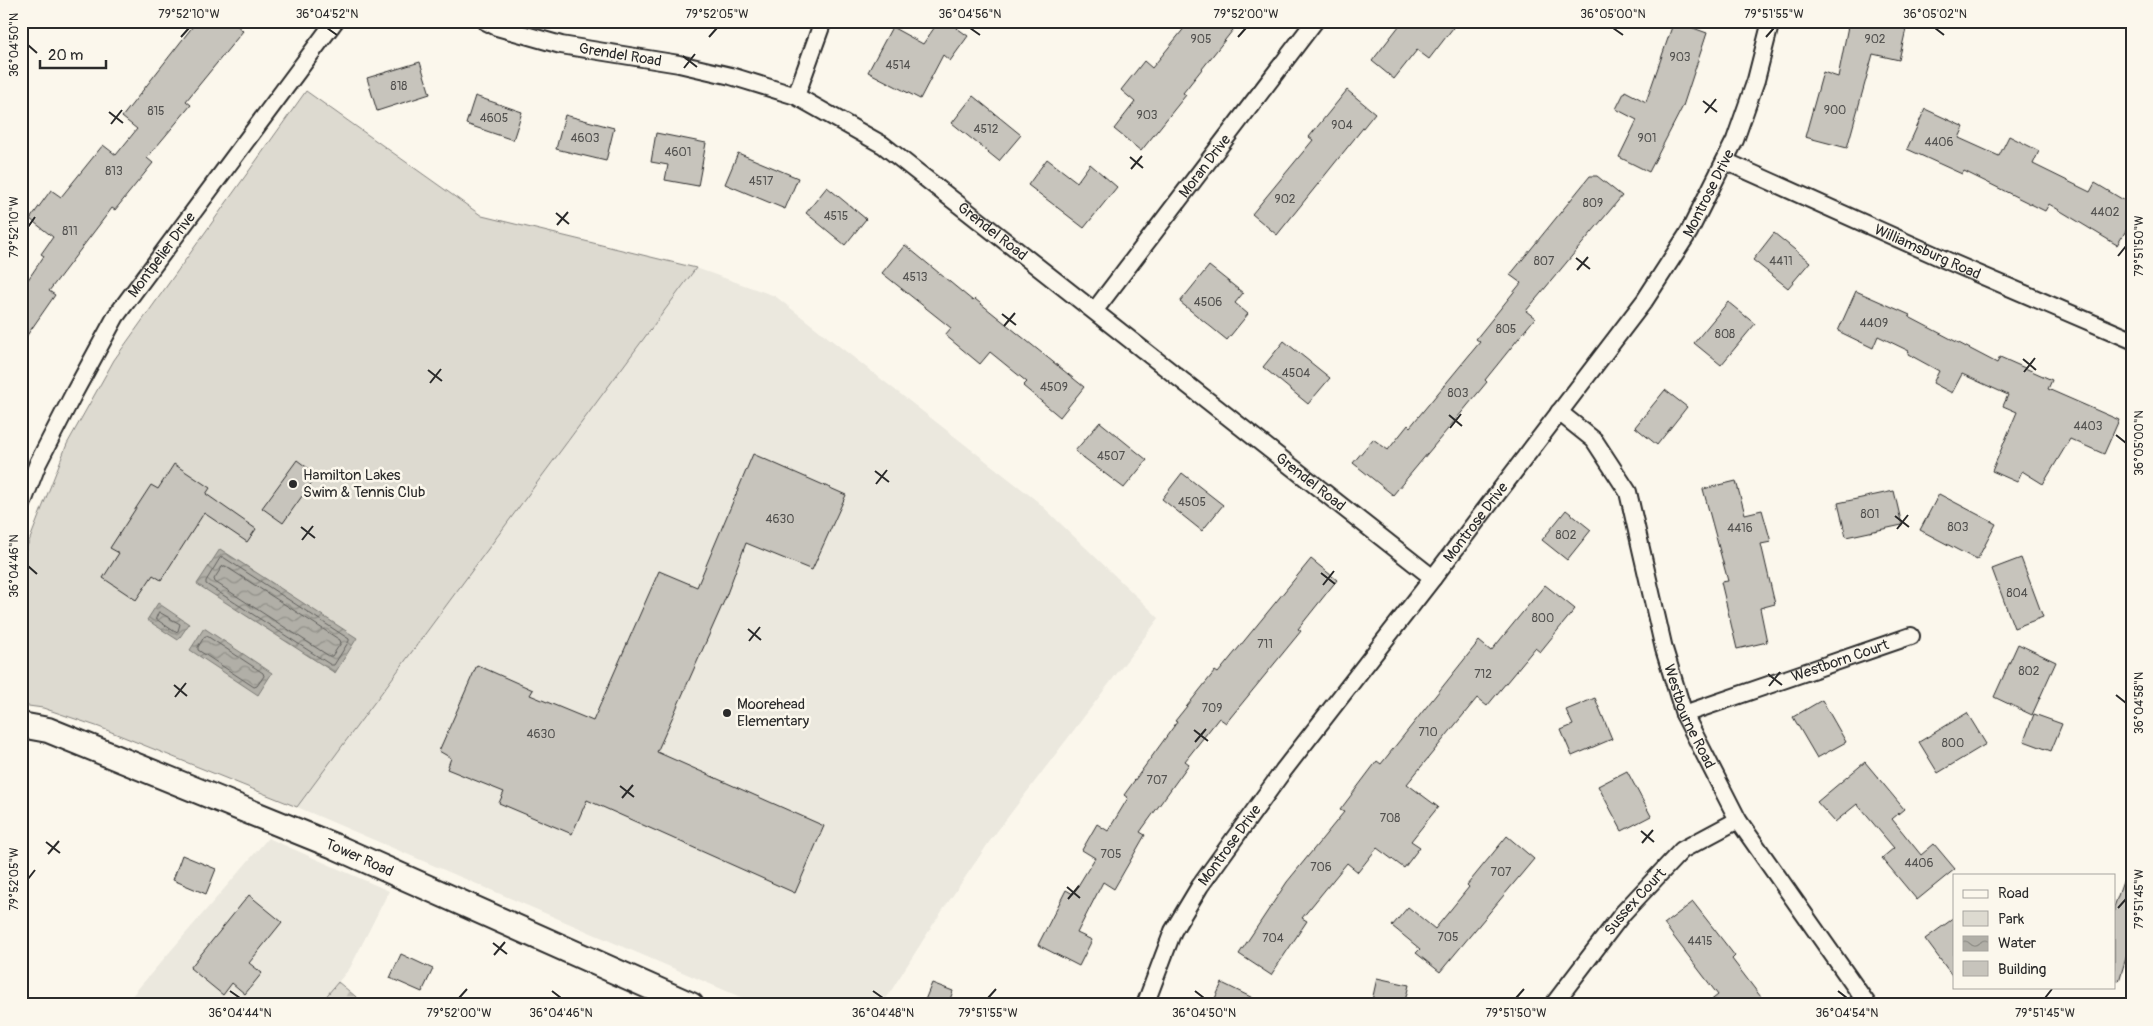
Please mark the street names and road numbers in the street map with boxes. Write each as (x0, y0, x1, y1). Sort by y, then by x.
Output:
street label: Grendel Road (578, 39, 663, 71)
street label: Moran Drive (1175, 130, 1236, 202)
street label: Montrose Drive (1679, 146, 1739, 240)
street label: Grendel Road (954, 198, 1031, 265)
street label: Montpelier Drive (124, 208, 200, 302)
street label: Williamsburg Road (1871, 220, 1983, 284)
street label: Grendel Road (1272, 449, 1349, 515)
street label: Montrose Drive (1439, 478, 1513, 566)
street label: Westborn Court (1789, 635, 1892, 686)
street label: Westbourne Road (1659, 662, 1719, 772)
street label: Montrose Drive (1194, 801, 1266, 890)
street label: Tower Road (322, 834, 396, 881)
street label: Sussex Court (1600, 863, 1671, 940)

